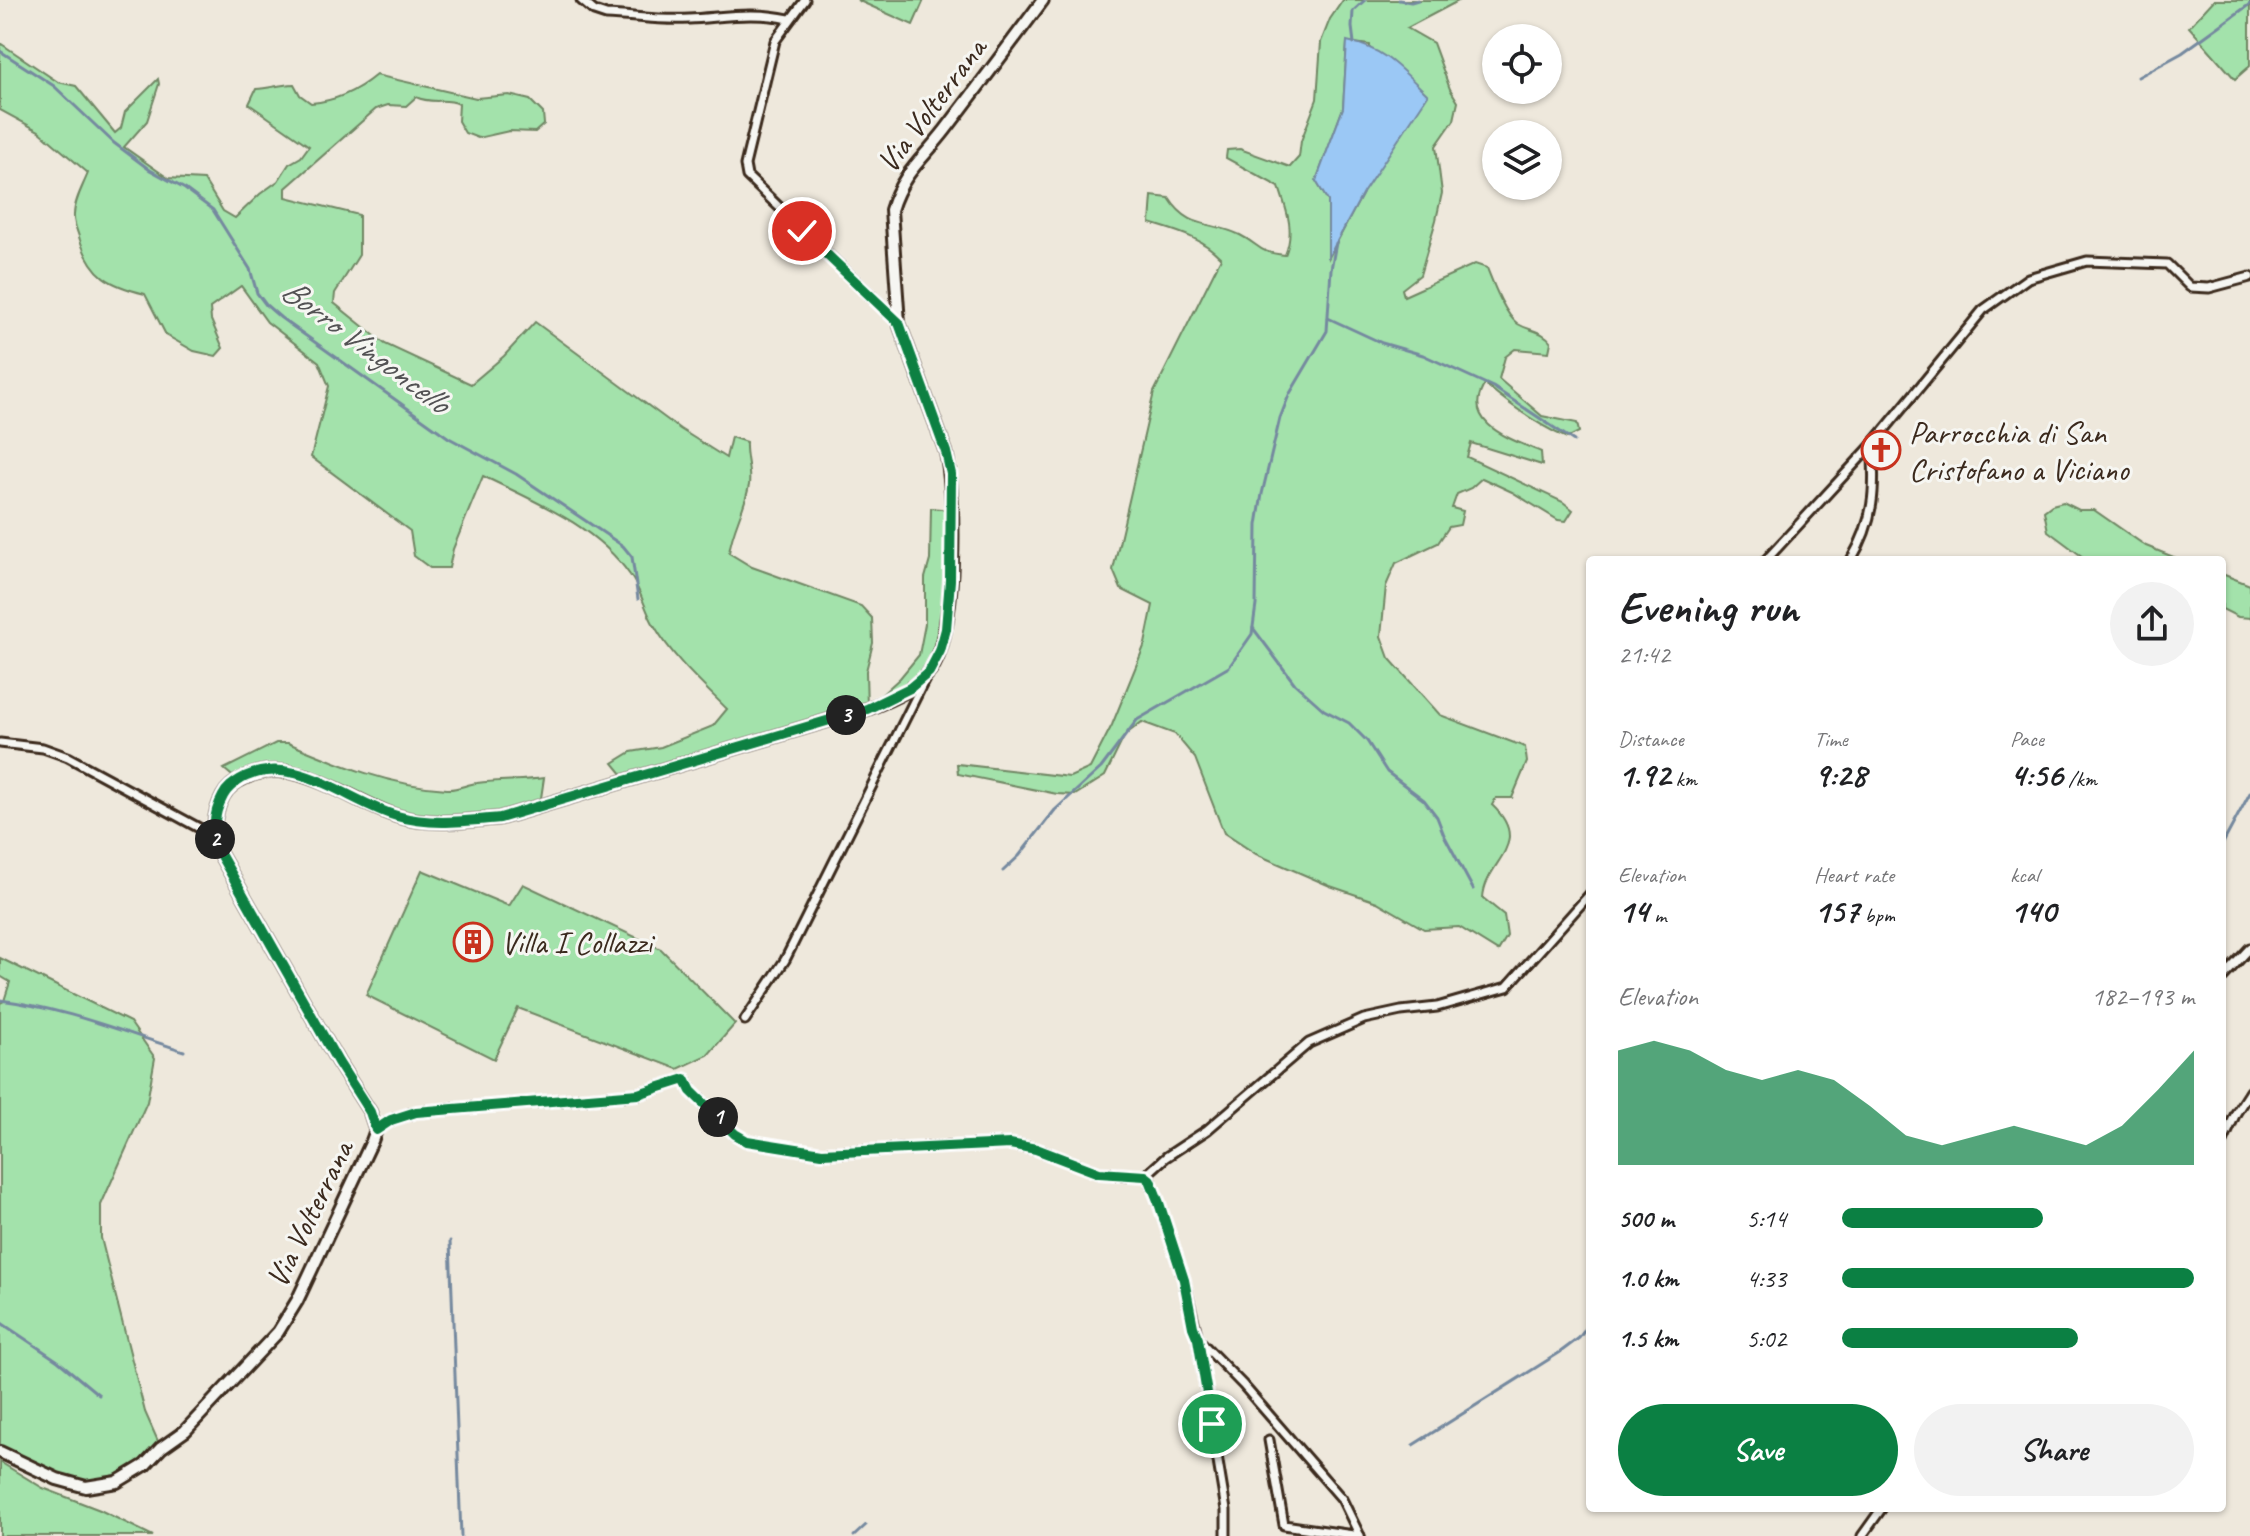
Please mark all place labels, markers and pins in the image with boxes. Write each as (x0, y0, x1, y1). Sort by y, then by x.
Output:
pin (768, 197, 836, 265)
place label: Parrocchia di San Cristofano a Viciano (1909, 412, 2130, 490)
church icon: Parrocchia di San Cristofano a Viciano (1860, 429, 1902, 471)
pin: 3 (826, 695, 866, 735)
pin: 2 (195, 819, 235, 859)
building icon: Villa I Collazzi (452, 921, 494, 963)
place label: Villa I Collazzi (501, 922, 656, 963)
pin: 1 (698, 1097, 738, 1137)
pin (1178, 1390, 1246, 1458)

